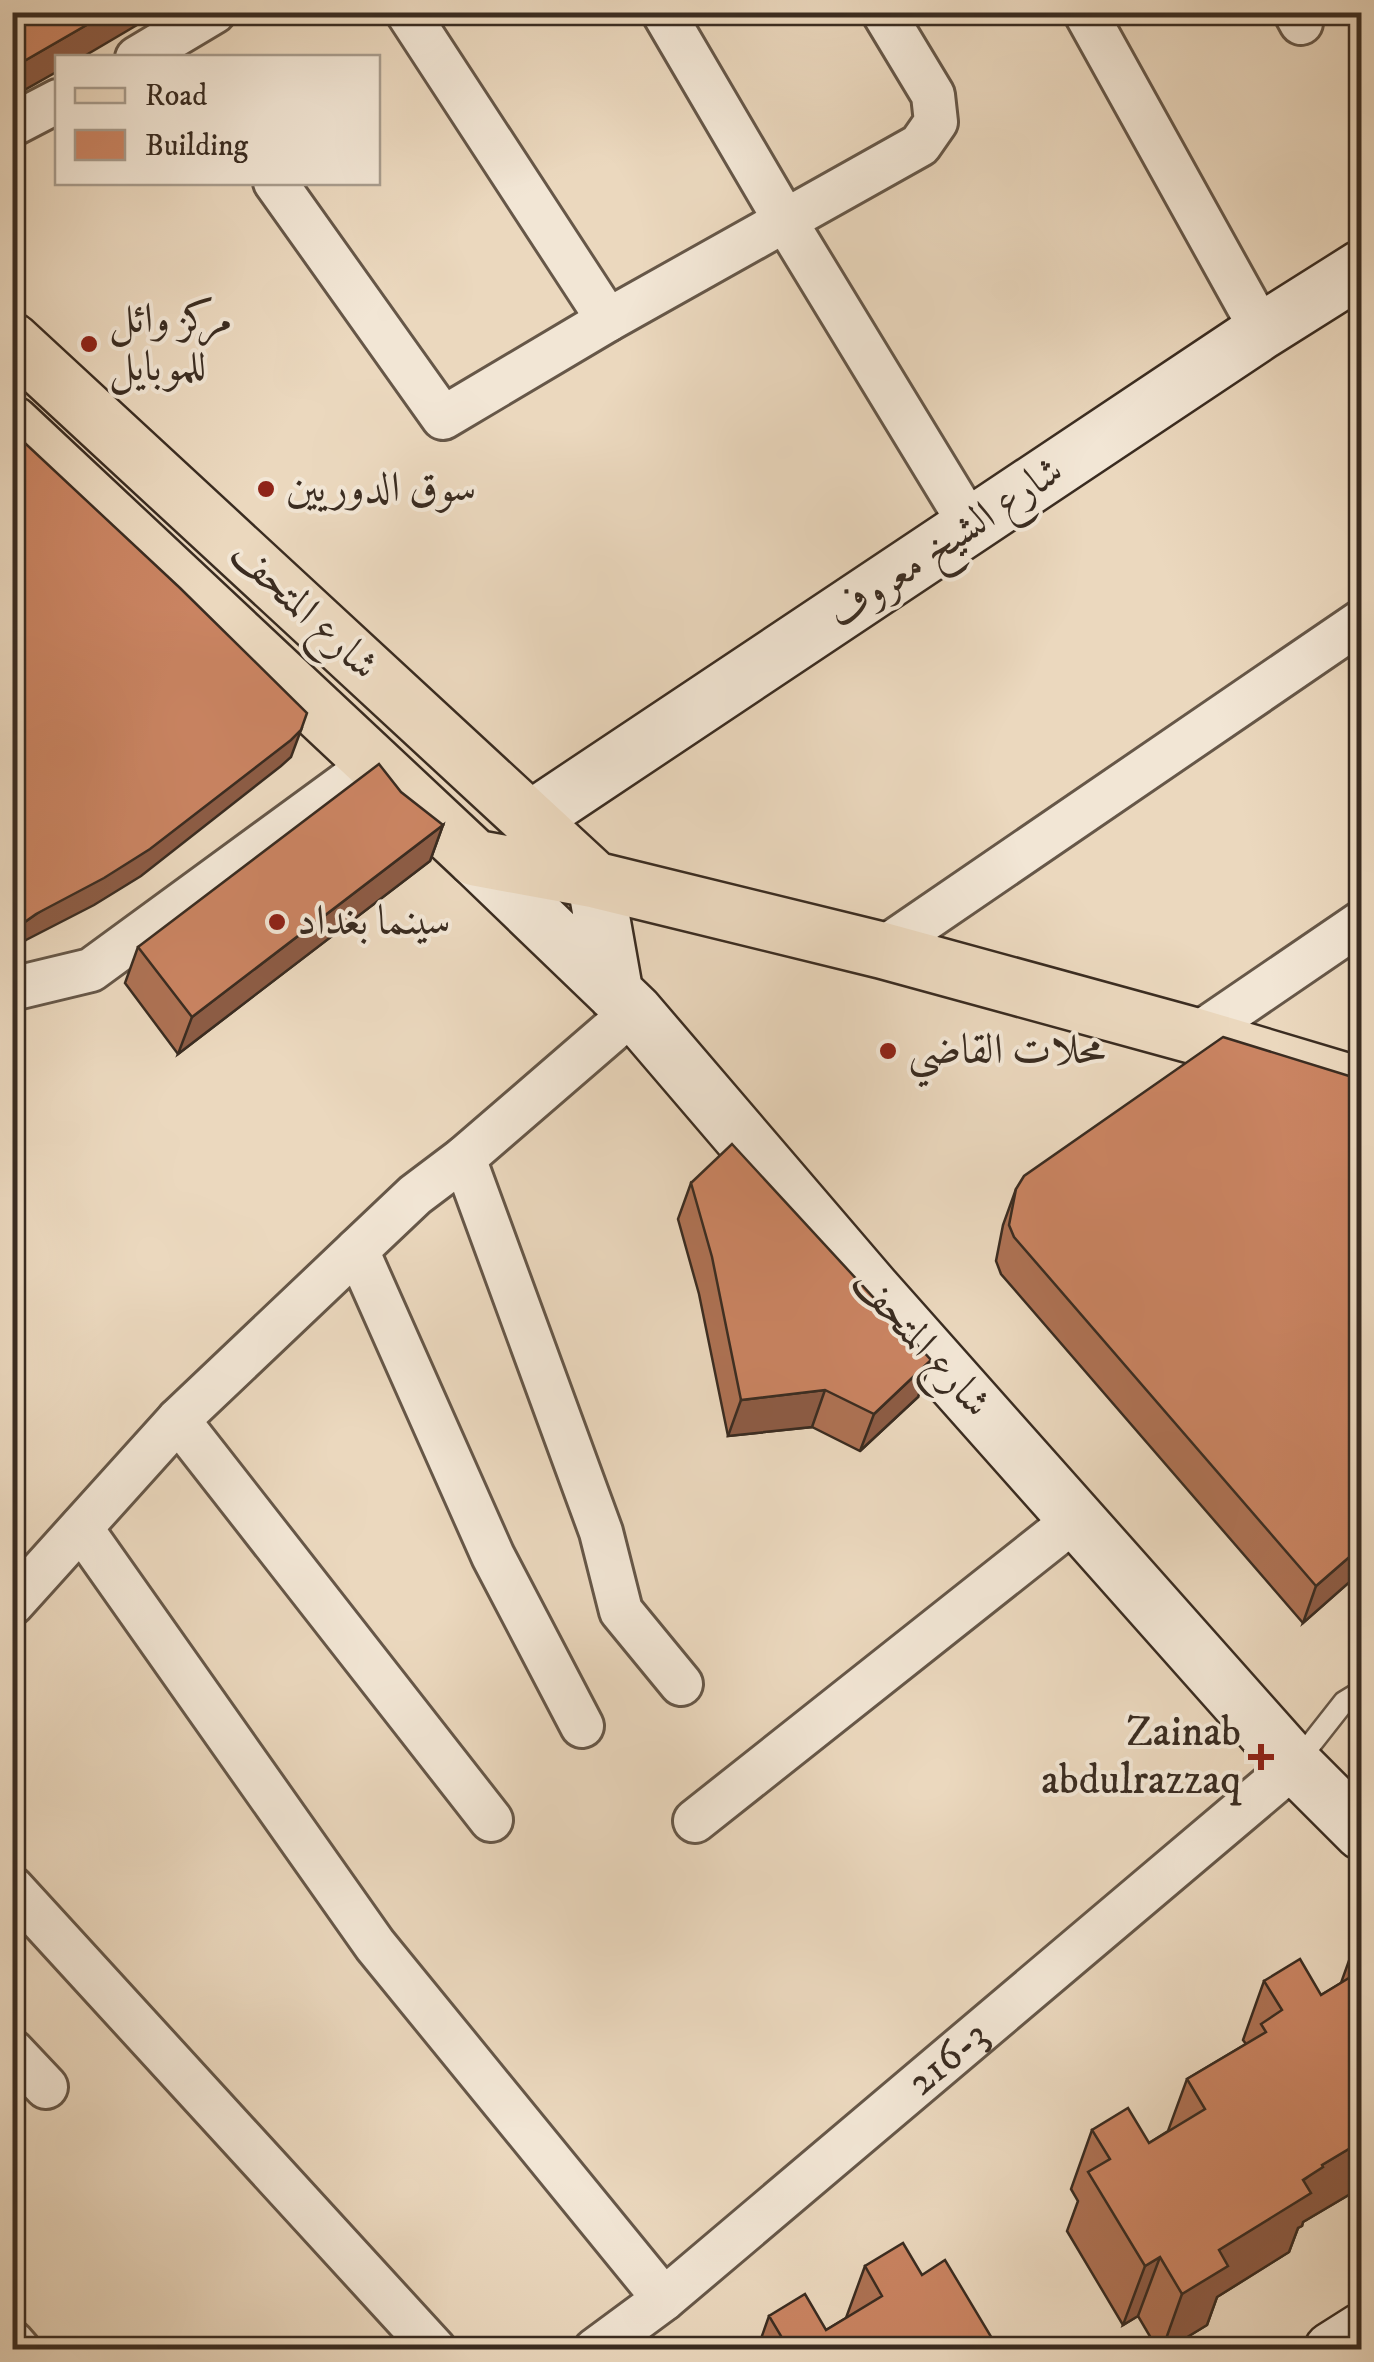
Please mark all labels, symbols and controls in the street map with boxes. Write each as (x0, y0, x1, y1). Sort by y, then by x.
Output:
legend (55, 55, 380, 185)
text: Road (145, 78, 207, 115)
text: Building (145, 128, 249, 165)
place label: مركز وائل للموبايل (109, 294, 232, 395)
marker: مركز وائل للموبايل (78, 333, 100, 355)
street label: شارع الشيخ معروف (818, 445, 1079, 648)
place label: سوق الدوريين (286, 463, 476, 515)
marker: سوق الدوريين (255, 478, 277, 500)
street label: شارع المتحف (214, 528, 389, 697)
place label: سينما بغداد (297, 896, 451, 948)
marker: سينما بغداد (266, 911, 288, 933)
place label: محلات القاضي (908, 1025, 1105, 1088)
marker: محلات القاضي (877, 1040, 899, 1062)
street label: شارع المتحف (835, 1257, 1002, 1433)
place label: Zainab abdulrazzaq (1041, 1707, 1242, 1807)
marker: Zainab abdulrazzaq (1250, 1746, 1272, 1768)
street label: 216-3 (897, 2009, 999, 2108)

